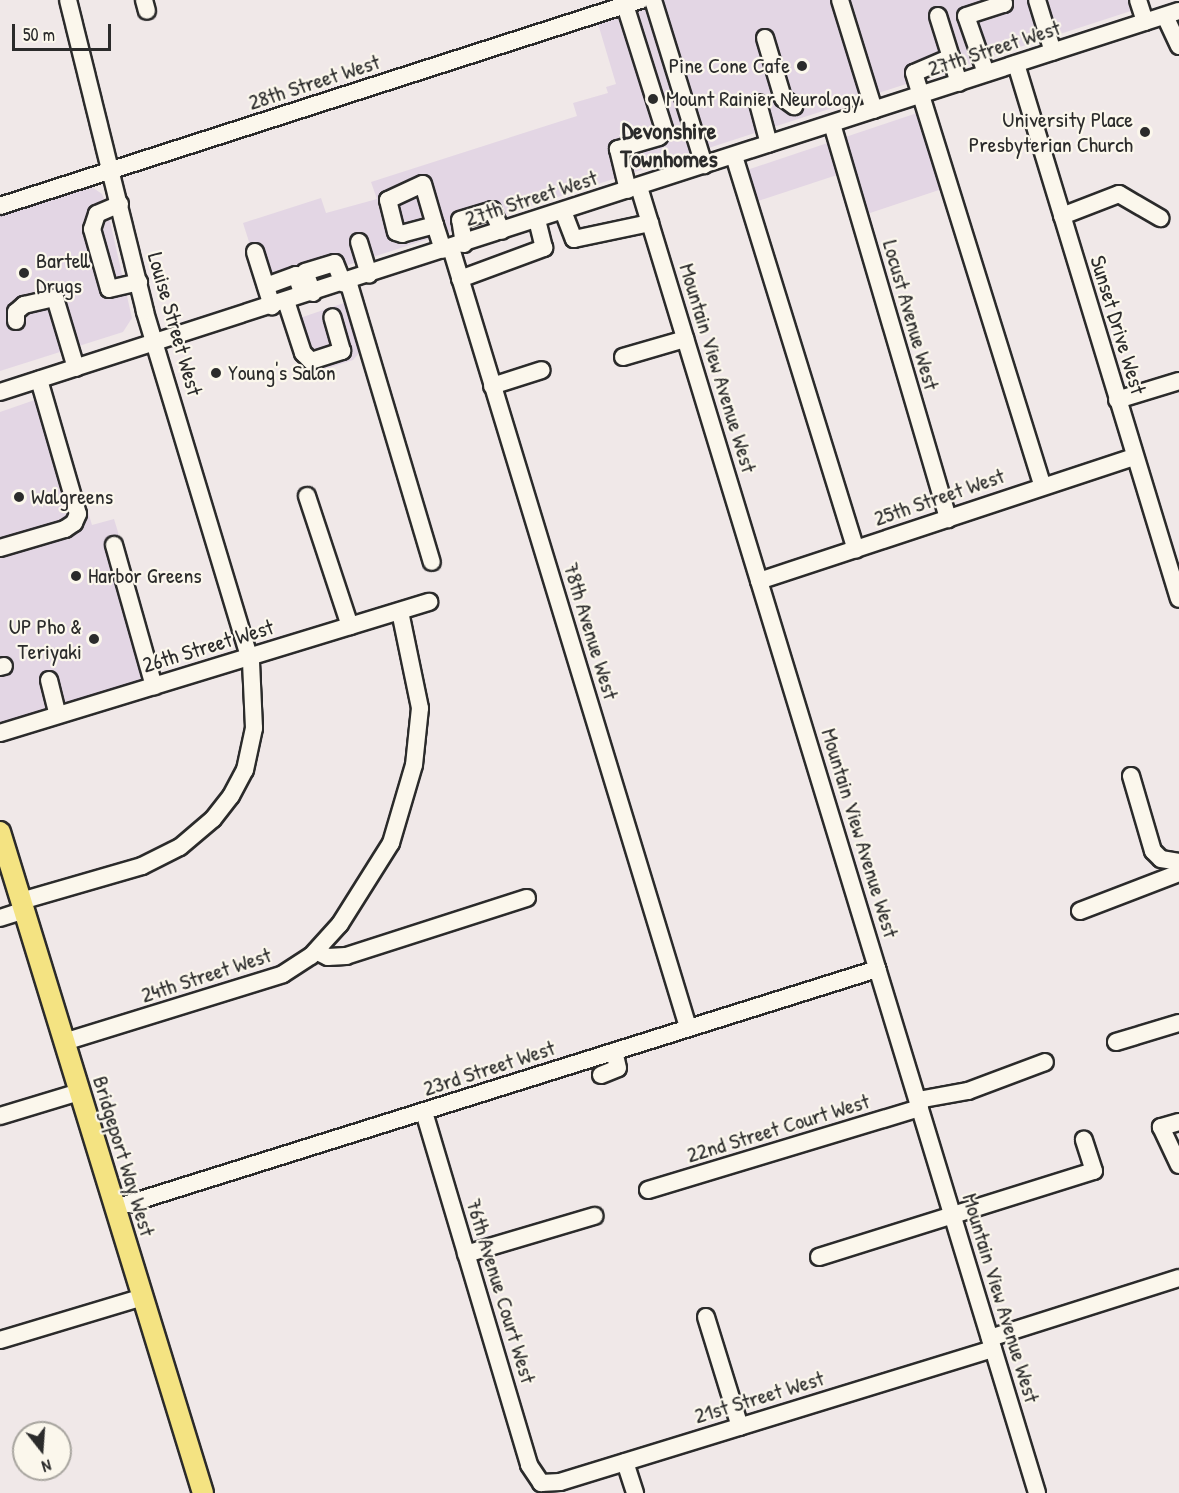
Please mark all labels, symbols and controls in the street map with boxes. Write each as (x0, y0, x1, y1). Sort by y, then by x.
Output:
scale bar (15, 12, 114, 50)
street label: 27th Street West (924, 14, 1064, 82)
text: 50 m (23, 22, 55, 47)
street label: 28th Street West (245, 48, 383, 116)
place label: Pine Cone Cafe (669, 53, 790, 79)
marker: Pine Cone Cafe (795, 59, 809, 73)
place label: Mount Rainier Neurology (666, 86, 860, 112)
marker: Mount Rainier Neurology (644, 90, 662, 108)
place label: University Place Presbyterian Church (969, 106, 1133, 158)
district label: Devonshire Townhomes (620, 117, 718, 173)
marker: University Place Presbyterian Church (1138, 125, 1152, 139)
street label: 27th Street West (461, 164, 601, 232)
street label: Locust Avenue West (877, 237, 945, 393)
place label: Bartell Drugs (36, 247, 90, 298)
street label: Louise Street West (142, 249, 208, 399)
street label: Sunset Drive West (1084, 253, 1152, 397)
street label: Mountain View Avenue West (674, 260, 762, 476)
marker: Bartell Drugs (17, 266, 31, 280)
place label: Young's Salon (228, 360, 336, 386)
marker: Young's Salon (209, 366, 223, 380)
street label: 25th Street West (870, 462, 1008, 532)
place label: Walgreens (31, 484, 113, 510)
marker: Walgreens (12, 490, 26, 504)
street label: 78th Avenue West (558, 559, 624, 703)
place label: Harbor Greens (88, 563, 202, 589)
marker: Harbor Greens (69, 569, 83, 583)
place label: UP Pho & Teriyaki (9, 613, 82, 664)
street label: 26th Street West (139, 614, 277, 678)
marker: UP Pho & Teriyaki (87, 632, 101, 646)
street label: Mountain View Avenue West (816, 725, 904, 941)
street label: 24th Street West (138, 942, 274, 1008)
street label: 23rd Street West (420, 1034, 558, 1102)
street label: Bridgeport Way West (87, 1073, 161, 1239)
street label: 22nd Street Court West (683, 1088, 873, 1168)
street label: Mountain View Avenue West (957, 1190, 1045, 1406)
street label: 76th Avenue Court West (460, 1196, 542, 1386)
street label: 21st Street West (691, 1365, 827, 1429)
north arrow (12, 1421, 72, 1481)
text: N (39, 1455, 54, 1478)

